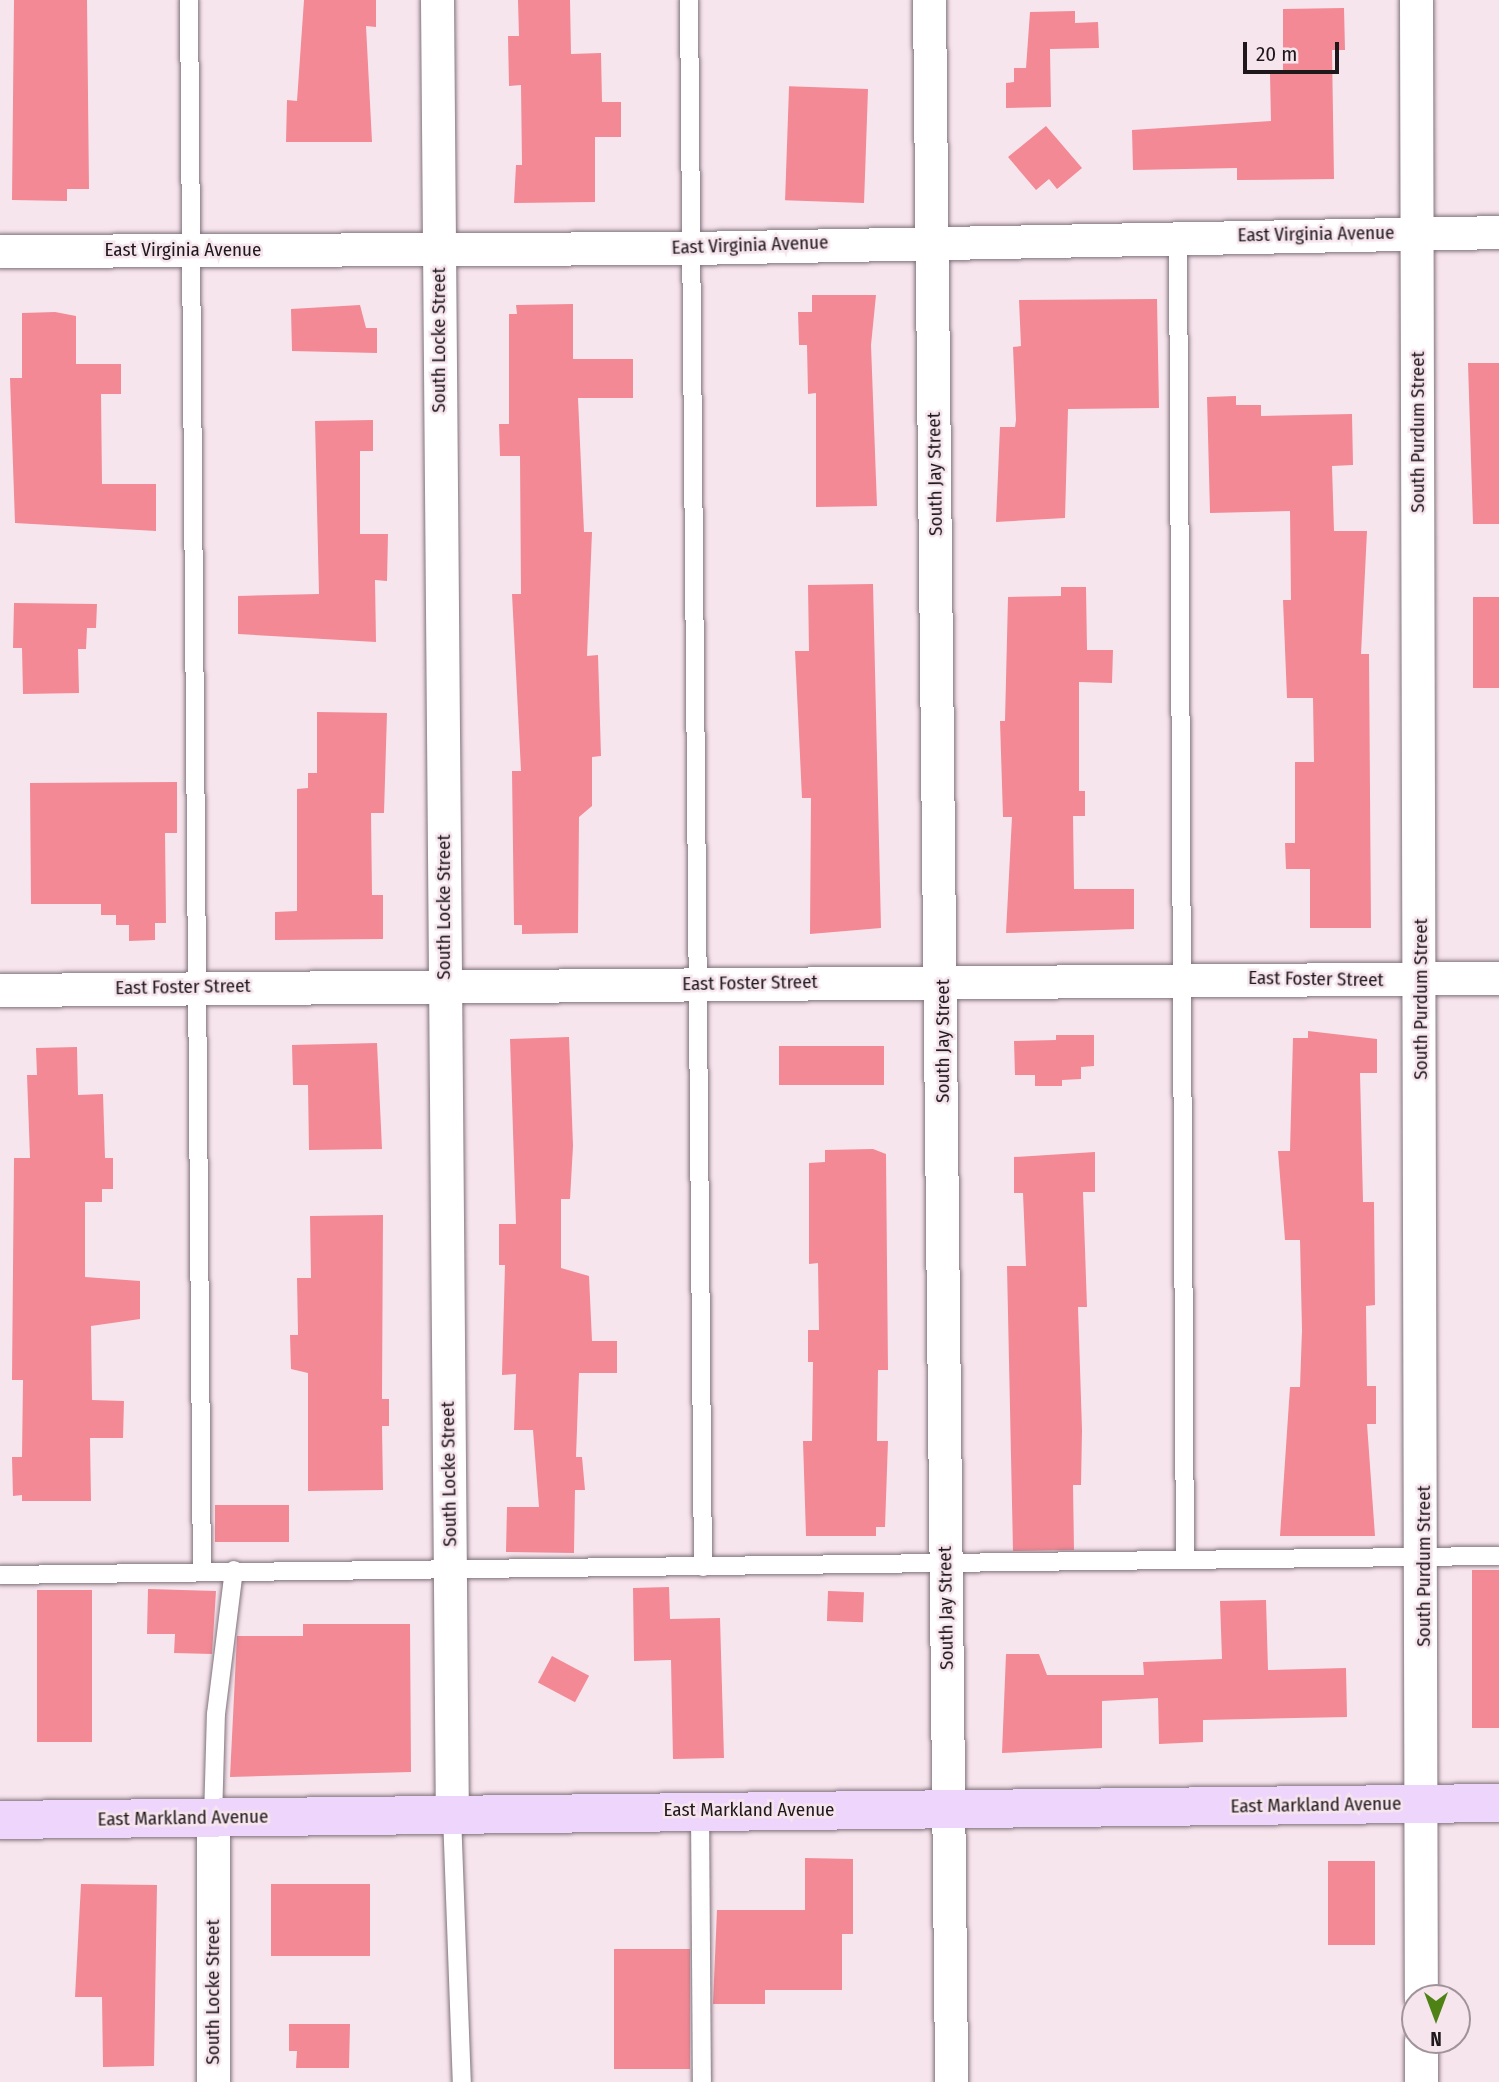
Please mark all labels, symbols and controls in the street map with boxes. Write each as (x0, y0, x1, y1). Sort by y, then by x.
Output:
scale bar (1247, 28, 1343, 72)
text: 20 m (1256, 41, 1297, 67)
street label: East Virginia Avenue (1237, 221, 1395, 247)
street label: East Virginia Avenue (671, 231, 829, 259)
street label: East Virginia Avenue (105, 239, 261, 261)
street label: South Locke Street (428, 267, 450, 413)
street label: South Purdum Street (1407, 351, 1429, 513)
street label: South Jay Street (923, 412, 947, 536)
street label: South Locke Street (433, 834, 455, 980)
street label: South Purdum Street (1410, 918, 1432, 1080)
street label: East Foster Street (1248, 966, 1384, 992)
street label: East Foster Street (682, 970, 818, 996)
street label: East Foster Street (115, 974, 251, 1000)
street label: South Jay Street (932, 979, 954, 1103)
street label: South Locke Street (436, 1401, 462, 1547)
street label: South Purdum Street (1413, 1485, 1435, 1647)
street label: South Jay Street (934, 1546, 958, 1670)
street label: East Markland Avenue (1230, 1792, 1402, 1818)
street label: East Markland Avenue (664, 1799, 834, 1821)
street label: East Markland Avenue (97, 1805, 269, 1831)
street label: South Locke Street (202, 1919, 224, 2065)
north arrow (1401, 1984, 1471, 2054)
text: N (1430, 2027, 1442, 2050)

